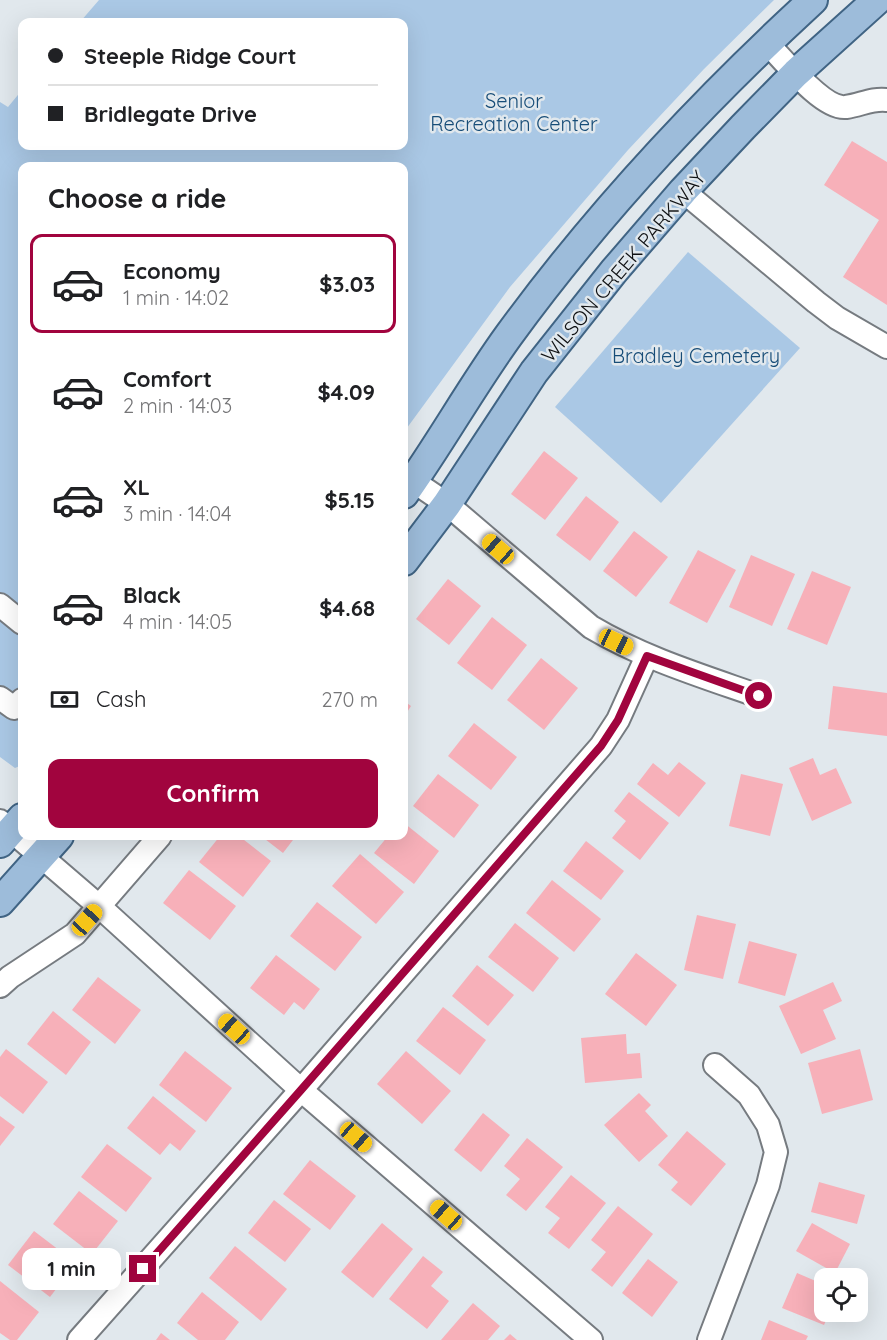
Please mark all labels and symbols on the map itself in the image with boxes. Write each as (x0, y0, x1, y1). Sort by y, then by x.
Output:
park label: Senior Recreation Center (430, 88, 598, 136)
street label: WILSON CREEK PARKWAY (535, 165, 711, 367)
park label: Bradley Cemetery (612, 343, 780, 368)
car (479, 530, 517, 568)
car (596, 626, 636, 658)
route start (745, 682, 772, 709)
car (68, 901, 106, 939)
car (215, 1010, 253, 1048)
car (337, 1118, 375, 1156)
car (427, 1196, 465, 1234)
callout: 1 min (23, 1248, 122, 1290)
route end (129, 1255, 156, 1282)

